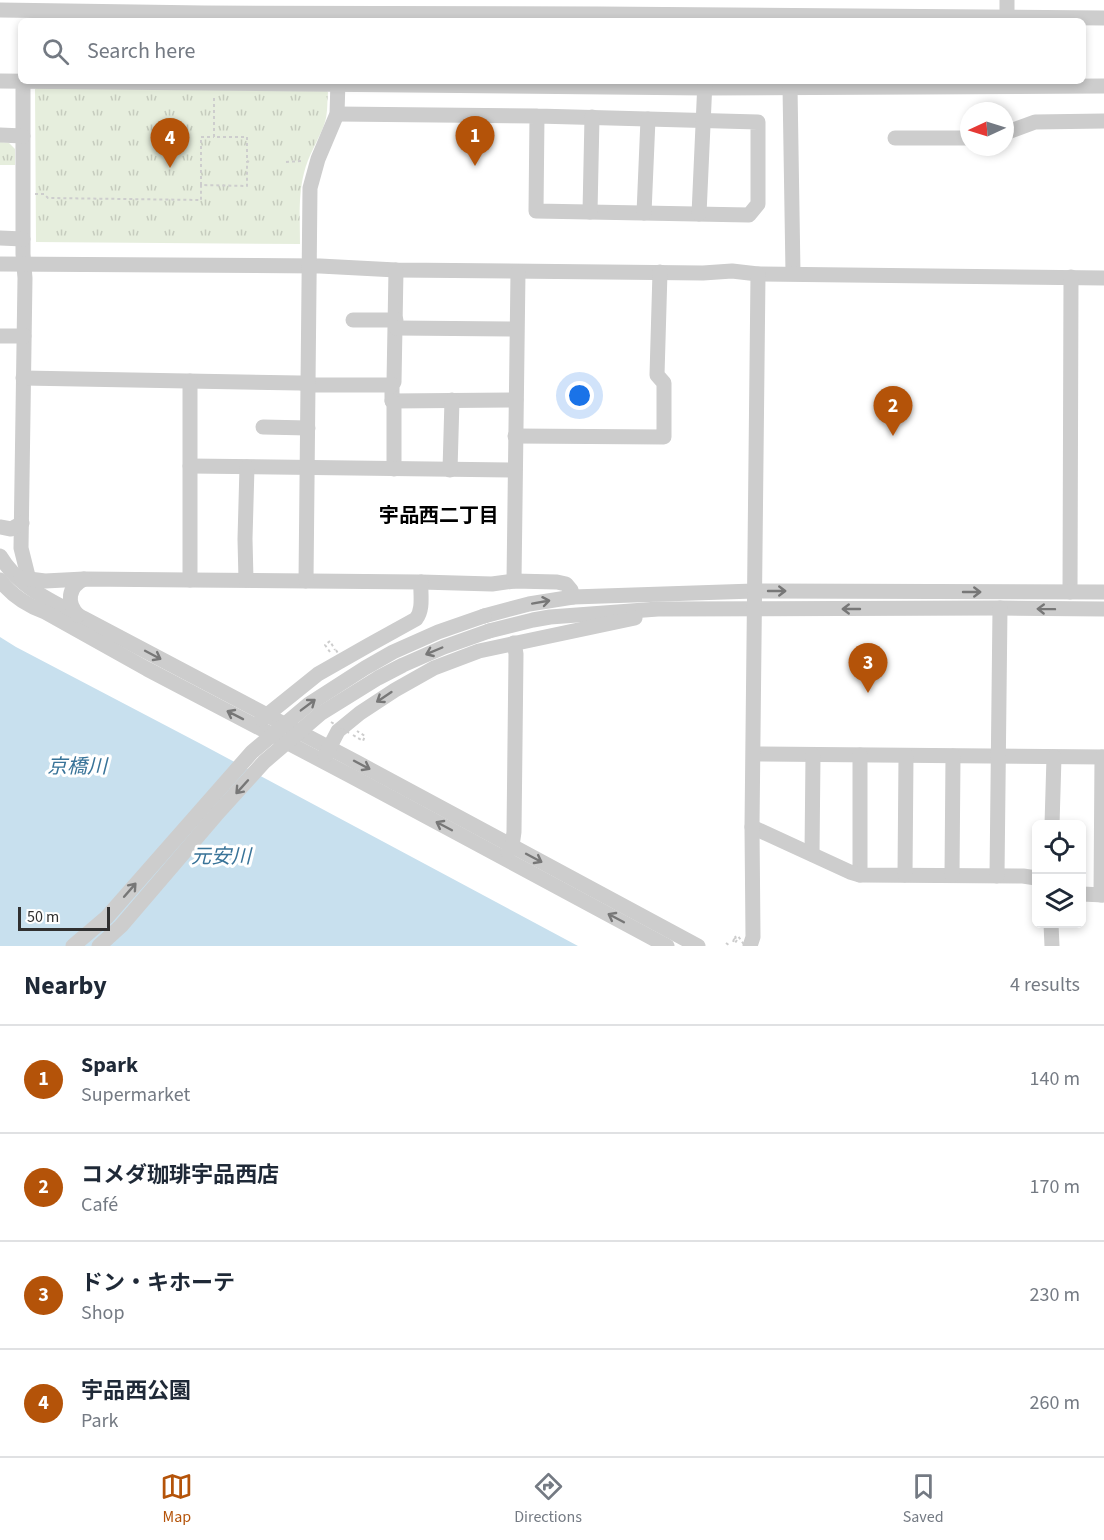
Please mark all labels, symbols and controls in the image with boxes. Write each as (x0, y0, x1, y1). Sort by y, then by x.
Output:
search box (18, 18, 1086, 84)
icon: search (39, 35, 72, 68)
text: Search here (87, 35, 195, 67)
north arrow (960, 102, 1014, 156)
pin: 1 (456, 116, 494, 166)
pin: 4 (150, 118, 190, 168)
your location (565, 381, 594, 410)
pin: 2 (874, 386, 912, 436)
district label: 宇品西二丁目 (379, 502, 499, 530)
one-way arrow (767, 585, 787, 597)
one-way arrow (962, 586, 982, 598)
one-way arrow (531, 597, 550, 608)
one-way arrow (841, 603, 861, 615)
one-way arrow (1036, 603, 1056, 614)
pin: 3 (848, 644, 888, 693)
one-way arrow (425, 646, 444, 657)
one-way arrow (144, 649, 161, 661)
one-way arrow (376, 691, 393, 703)
one-way arrow (300, 698, 316, 711)
one-way arrow (226, 709, 244, 720)
water label: 京橋川 (47, 753, 109, 781)
one-way arrow (353, 760, 371, 771)
one-way arrow (235, 779, 249, 794)
one-way arrow (436, 820, 453, 832)
map controls (1032, 820, 1086, 928)
button: locate (1032, 820, 1086, 874)
water label: 元安川 (191, 843, 253, 871)
one-way arrow (525, 852, 542, 864)
button: layers (1032, 874, 1086, 928)
one-way arrow (123, 883, 137, 898)
scale bar (18, 904, 110, 932)
text: 50 m (27, 906, 59, 928)
one-way arrow (608, 912, 625, 924)
text: Nearby (24, 967, 107, 1004)
text: 4 results (1010, 971, 1080, 999)
text: Spark (81, 1049, 138, 1081)
text: 1 (38, 1065, 49, 1093)
text: 140 m (1030, 1065, 1080, 1093)
text: Supermarket (81, 1081, 190, 1109)
text: コメダ珈琲宇品西店 (81, 1159, 279, 1191)
text: 2 (38, 1173, 49, 1201)
text: 170 m (1030, 1173, 1080, 1201)
text: Café (81, 1191, 118, 1219)
text: ドン・キホーテ (81, 1267, 235, 1299)
text: 3 (38, 1281, 49, 1309)
text: 230 m (1030, 1281, 1080, 1309)
text: Shop (81, 1299, 125, 1327)
text: 宇品西公園 (81, 1375, 191, 1407)
text: 4 (38, 1389, 49, 1417)
text: 260 m (1030, 1389, 1080, 1417)
text: Park (81, 1407, 118, 1435)
tab: Map (160, 1470, 193, 1528)
tab: Directions (514, 1470, 582, 1528)
tab: Saved (903, 1470, 944, 1528)

